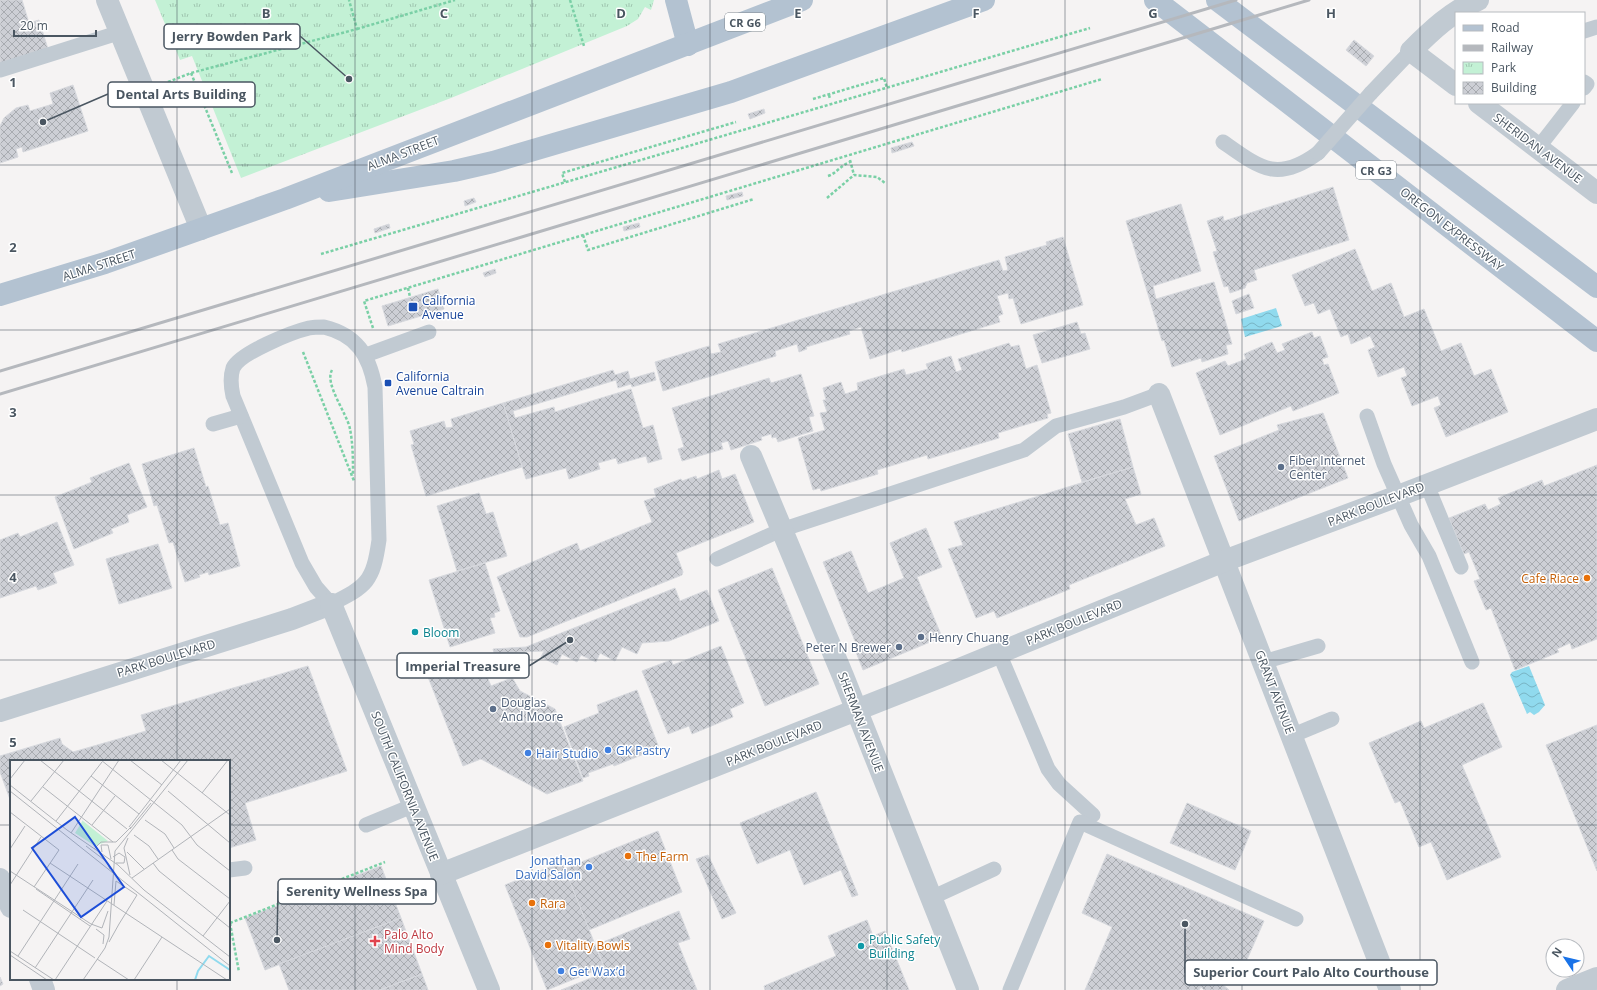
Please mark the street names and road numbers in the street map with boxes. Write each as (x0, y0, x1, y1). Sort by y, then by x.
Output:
road number: CR G6 (725, 13, 765, 31)
street label: SHERIDAN AVENUE (1490, 109, 1586, 187)
street label: ALMA STREET (365, 131, 442, 175)
road number: CR G3 (1356, 161, 1396, 179)
street label: OREGON EXPRESSWAY (1397, 183, 1508, 275)
street label: ALMA STREET (60, 245, 138, 285)
street label: PARK BOULEVARD (1325, 478, 1427, 530)
street label: PARK BOULEVARD (1023, 595, 1125, 649)
street label: PARK BOULEVARD (115, 635, 217, 681)
street label: GRANT AVENUE (1251, 648, 1299, 736)
street label: SHERMAN AVENUE (834, 670, 888, 774)
street label: SOUTH CALIFORNIA AVENUE (367, 709, 443, 863)
street label: PARK BOULEVARD (723, 716, 825, 770)

